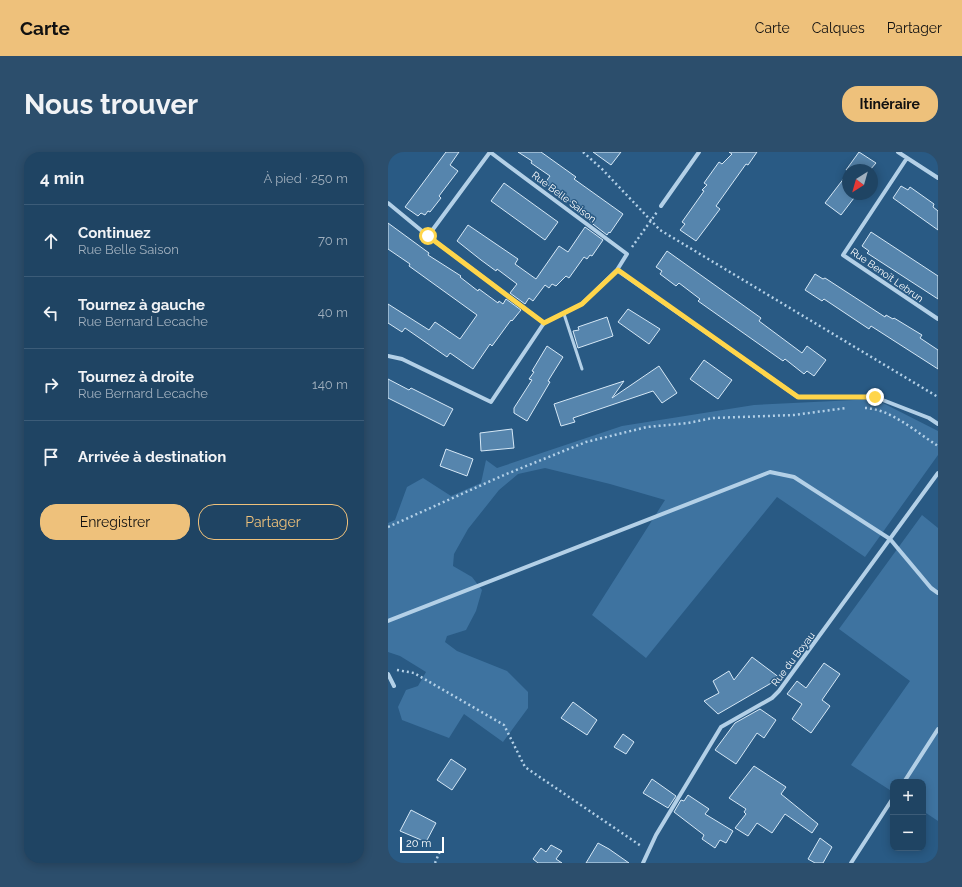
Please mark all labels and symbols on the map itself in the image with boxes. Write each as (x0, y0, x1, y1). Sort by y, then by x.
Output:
north arrow (842, 164, 878, 200)
street label: Rue Belle Saison (530, 169, 598, 225)
route start (419, 227, 437, 245)
street label: Rue Benoît Lebrun (849, 246, 926, 304)
route end (866, 388, 884, 406)
street label: Rue du Boyau (769, 630, 817, 688)
scale bar (400, 835, 444, 854)

